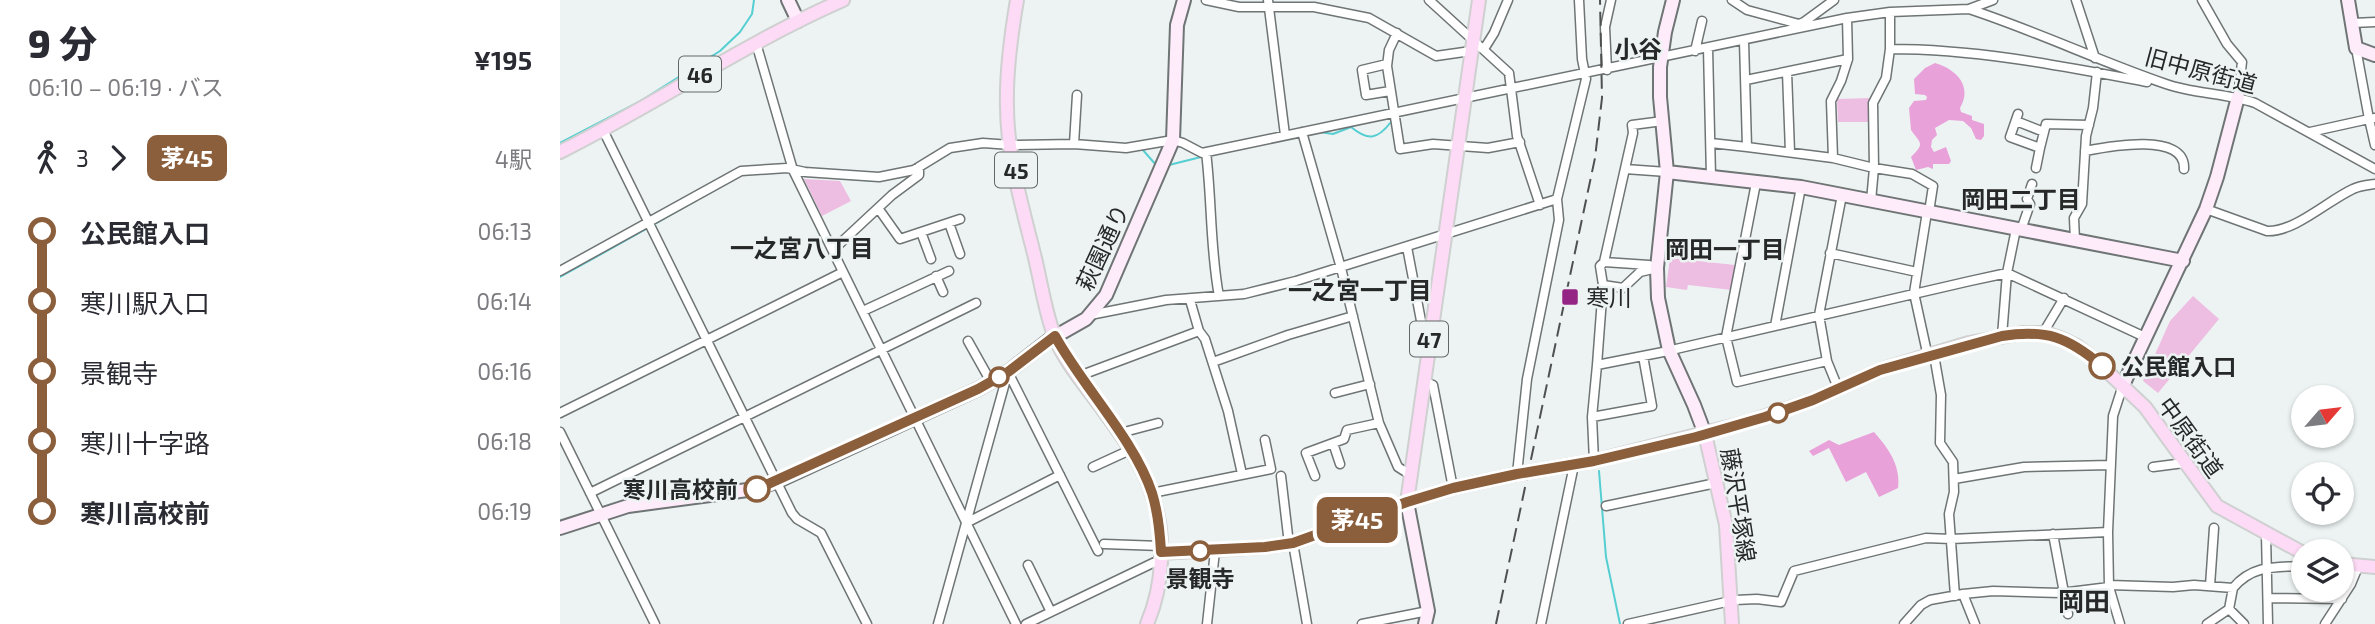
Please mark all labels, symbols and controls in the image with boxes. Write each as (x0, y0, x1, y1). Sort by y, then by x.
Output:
text: 9 分 (28, 20, 97, 66)
district label: 小谷 (1614, 34, 1662, 63)
street label: 旧中原街道 (2142, 42, 2260, 98)
text: ¥195 (474, 44, 532, 75)
road number: 46 (679, 56, 721, 92)
text: 06:10 – 06:19 · バス (28, 73, 224, 101)
icon: walk (28, 139, 66, 177)
icon: forward (99, 139, 137, 177)
text: 茅45 (161, 143, 213, 172)
text: 3 (76, 144, 89, 172)
text: 4駅 (495, 145, 532, 173)
road number: 45 (995, 152, 1037, 188)
district label: 岡田二丁目 (1961, 184, 2081, 213)
street label: 萩園通り (1070, 199, 1134, 295)
text: 公民館入口 (80, 217, 210, 248)
text: 06:13 (478, 217, 532, 245)
district label: 一之宮八丁目 (730, 233, 874, 262)
district label: 岡田一丁目 (1665, 234, 1785, 263)
district label: 一之宮一丁目 (1288, 275, 1432, 304)
place label: 寒川 (1586, 283, 1632, 311)
text: 寒川駅入口 (80, 287, 210, 318)
text: 06:14 (476, 287, 532, 315)
marker: 寒川 (1560, 287, 1580, 307)
road number: 47 (1410, 322, 1448, 356)
place label: 公民館入口 (2121, 352, 2236, 380)
marker: 公民館入口 (2089, 353, 2115, 379)
text: 景観寺 (80, 357, 158, 388)
text: 06:16 (477, 357, 532, 385)
unlabelled marker (989, 367, 1009, 387)
north arrow (2291, 385, 2354, 448)
map controls (2291, 385, 2354, 602)
street label: 中原街道 (2153, 392, 2229, 482)
unlabelled marker (1768, 403, 1788, 423)
text: 寒川十字路 (80, 427, 210, 458)
text: 06:18 (476, 427, 532, 455)
street label: 藤沢平塚線 (1716, 446, 1762, 564)
button: locate (2291, 462, 2354, 525)
place label: 寒川高校前 (623, 475, 738, 503)
marker: 寒川高校前 (744, 476, 770, 502)
text: 寒川高校前 (80, 497, 210, 528)
text: 06:19 (477, 497, 532, 525)
line badge: 茅45 (1317, 497, 1397, 543)
text: 茅45 (1331, 505, 1383, 534)
button: layers (2291, 539, 2354, 602)
marker: 景観寺 (1190, 541, 1210, 561)
place label: 景観寺 (1166, 564, 1235, 592)
district label: 岡田 (2058, 585, 2110, 616)

